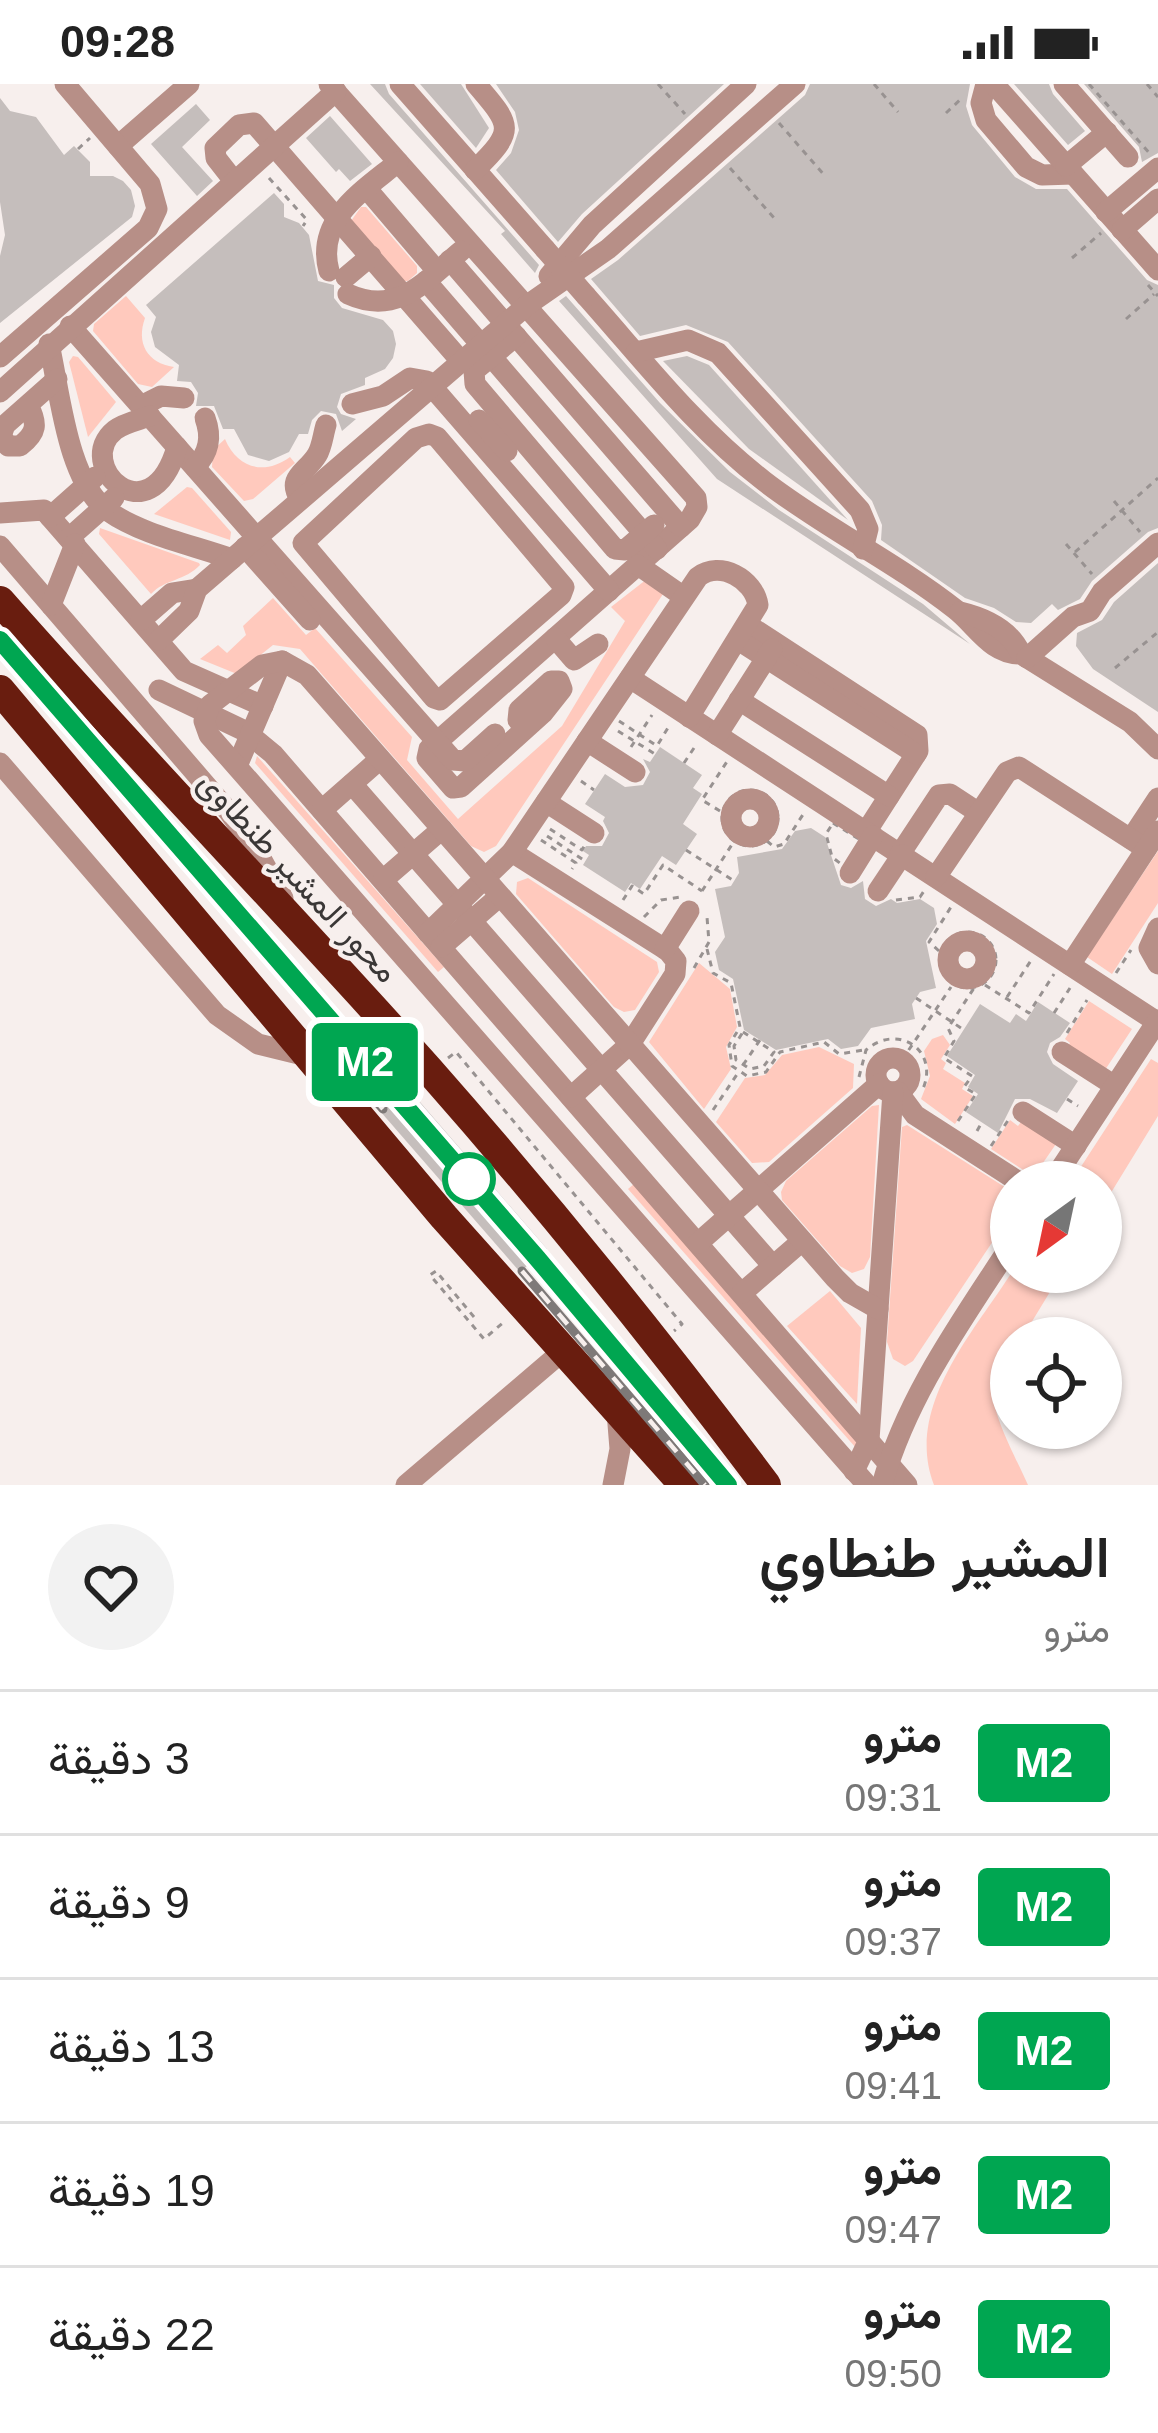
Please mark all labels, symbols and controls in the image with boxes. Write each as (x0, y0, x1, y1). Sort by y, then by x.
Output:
text: 09:28 (60, 16, 175, 67)
street label: محور المشير طنطاوى (190, 763, 406, 991)
line badge: M2 (311, 1023, 419, 1101)
text: M2 (336, 1038, 394, 1085)
unlabelled marker (444, 1154, 494, 1204)
north arrow (990, 1161, 1122, 1293)
map controls (990, 1161, 1122, 1449)
button: locate (990, 1317, 1122, 1449)
button: heart (48, 1524, 174, 1650)
text: المشير طنطاوي (759, 1525, 1110, 1589)
text: مترو (1043, 1607, 1110, 1650)
text: مترو (863, 1711, 942, 1762)
text: 3 دقيقة (48, 1733, 190, 1784)
text: M2 (1015, 1739, 1073, 1786)
text: 09:31 (844, 1776, 942, 1819)
text: مترو (863, 1855, 942, 1906)
text: 9 دقيقة (48, 1877, 190, 1928)
text: M2 (1015, 1883, 1073, 1930)
text: 09:37 (844, 1920, 942, 1963)
text: مترو (863, 1999, 942, 2050)
text: 13 دقيقة (48, 2021, 215, 2072)
text: M2 (1015, 2027, 1073, 2074)
text: 09:41 (844, 2064, 942, 2107)
text: مترو (863, 2143, 942, 2194)
text: 19 دقيقة (48, 2165, 215, 2216)
text: M2 (1015, 2171, 1073, 2218)
text: 09:47 (844, 2208, 942, 2251)
text: مترو (863, 2287, 942, 2338)
text: 22 دقيقة (48, 2309, 215, 2360)
text: M2 (1015, 2315, 1073, 2362)
text: 09:50 (844, 2352, 942, 2395)

